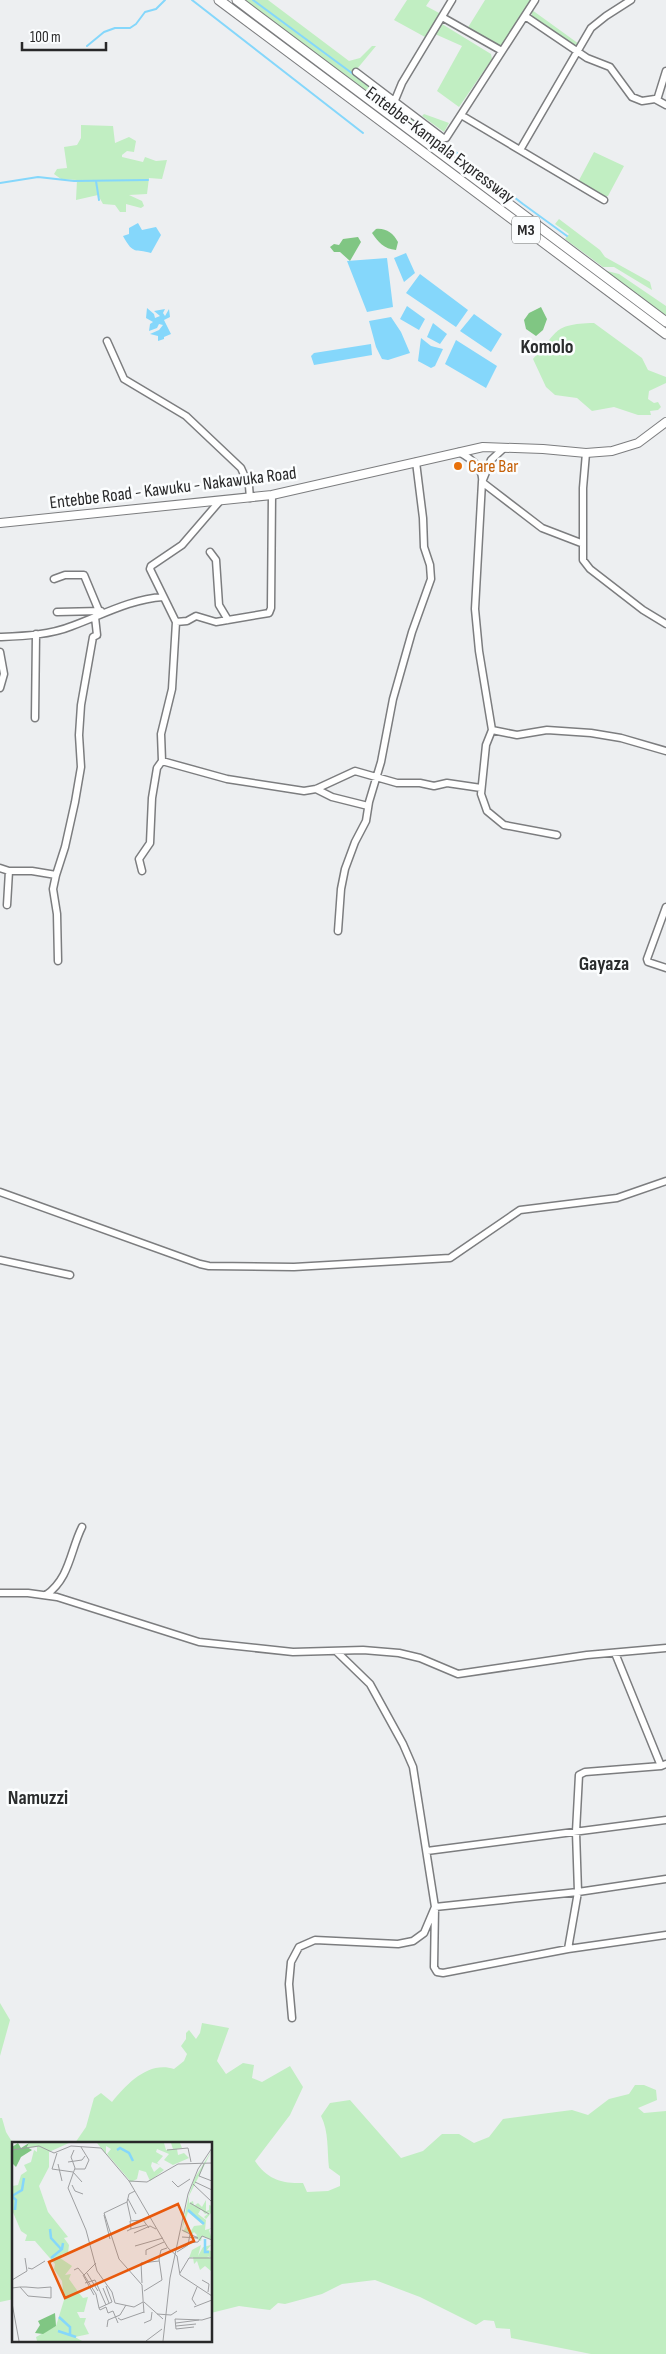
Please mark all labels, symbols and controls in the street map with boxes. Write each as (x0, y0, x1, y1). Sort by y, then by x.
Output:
scale bar (22, 20, 106, 52)
text: 100 m (30, 28, 61, 47)
street label: Entebbe-Kampala Expressway (361, 82, 519, 208)
road number: M3 (512, 216, 540, 244)
district label: Komolo (521, 335, 573, 359)
place label: Care Bar (468, 456, 519, 477)
marker: Care Bar (452, 460, 464, 472)
street label: Entebbe Road - Kawuku - Nakawuka Road (48, 462, 298, 514)
district label: Gayaza (579, 952, 629, 976)
district label: Namuzzi (8, 1786, 68, 1810)
inset map (12, 2142, 212, 2342)

